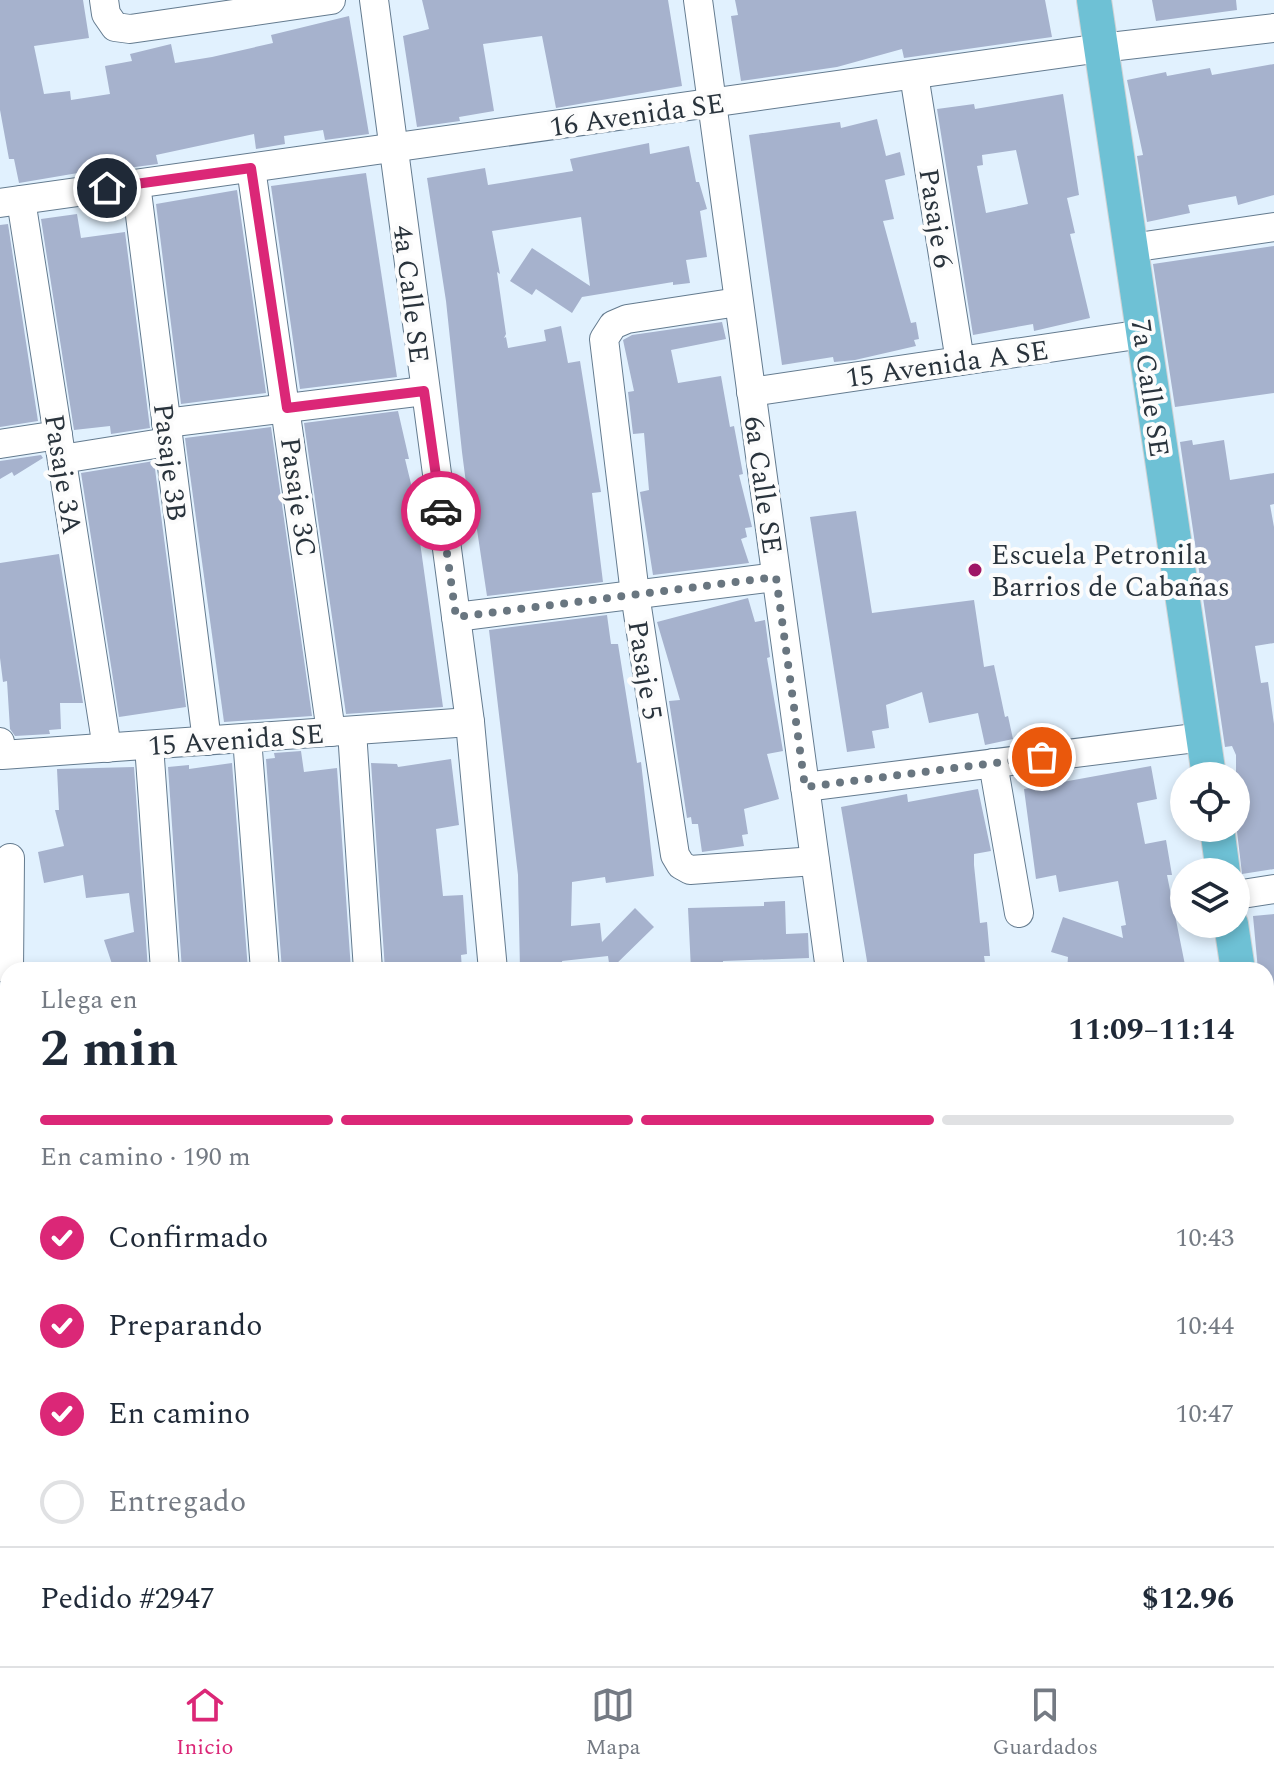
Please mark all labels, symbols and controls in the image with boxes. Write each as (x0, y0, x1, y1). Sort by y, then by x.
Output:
street label: 16 Avenida SE (547, 82, 727, 149)
pin (73, 154, 141, 222)
street label: Pasaje 6 (906, 165, 965, 271)
icon: home (85, 166, 129, 210)
street label: 4a Calle SE (381, 223, 440, 366)
street label: 7a Calle SE (1119, 317, 1180, 460)
street label: 15 Avenida A SE (843, 329, 1051, 400)
street label: Pasaje 3B (141, 401, 198, 524)
street label: Pasaje 3A (32, 411, 93, 537)
street label: 6a Calle SE (732, 414, 793, 557)
street label: Pasaje 3C (268, 435, 327, 560)
courier (401, 471, 481, 551)
icon: car (419, 489, 463, 533)
place label: Escuela Petronila Barrios de Cabañas (991, 534, 1230, 609)
marker: Escuela Petronila Barrios de Cabañas (966, 561, 984, 579)
street label: Pasaje 5 (615, 617, 674, 723)
street label: 15 Avenida SE (147, 713, 326, 768)
pin (1008, 723, 1076, 791)
icon: bag (1020, 735, 1064, 779)
map controls (1170, 762, 1250, 938)
button: locate (1170, 762, 1250, 842)
button: layers (1170, 858, 1250, 938)
text: Llega en (40, 980, 138, 1020)
text: 11:09–11:14 (1068, 1007, 1234, 1053)
text: 2 min (40, 1010, 178, 1089)
text: En camino · 190 m (40, 1137, 251, 1177)
text: Confirmado (108, 1215, 268, 1261)
icon: check (40, 1216, 84, 1260)
text: 10:43 (1175, 1218, 1234, 1258)
text: Preparando (108, 1303, 262, 1349)
icon: check (40, 1304, 84, 1348)
text: 10:44 (1175, 1306, 1234, 1346)
text: En camino (108, 1391, 250, 1437)
icon: check (40, 1392, 84, 1436)
text: 10:47 (1175, 1394, 1234, 1434)
text: Entregado (108, 1479, 246, 1525)
text: Pedido #2947 (40, 1576, 215, 1622)
text: $12.96 (1142, 1576, 1234, 1622)
tab: Inicio (176, 1683, 233, 1764)
tab: Mapa (585, 1683, 641, 1764)
tab: Guardados (993, 1683, 1098, 1764)

